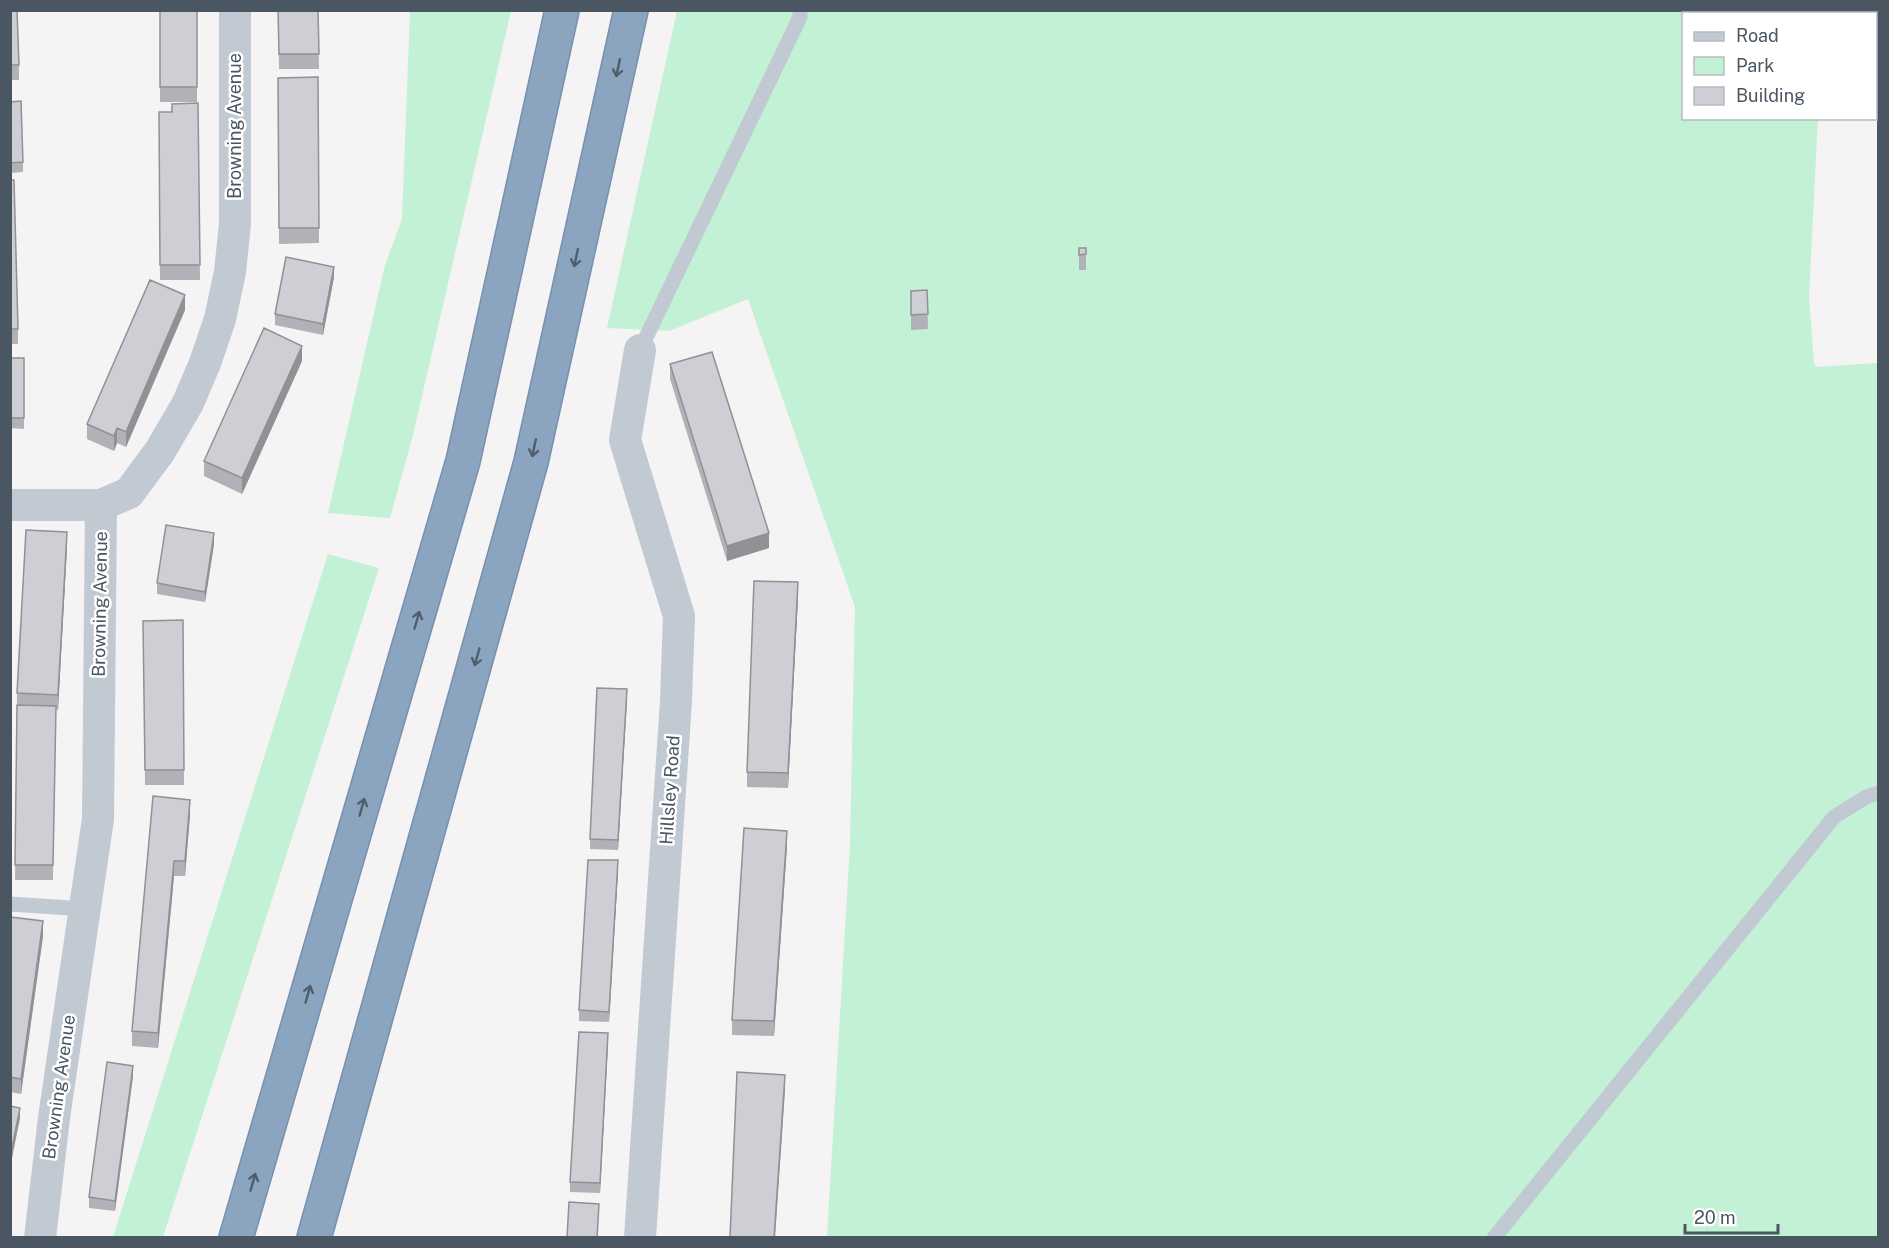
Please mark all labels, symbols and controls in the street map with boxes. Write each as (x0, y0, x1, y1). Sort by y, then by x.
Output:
legend (1682, 12, 1877, 120)
text: Road (1736, 25, 1779, 46)
street label: Browning Avenue (224, 53, 245, 199)
text: Park (1736, 55, 1774, 76)
one-way arrow (612, 58, 624, 77)
text: Building (1736, 85, 1805, 106)
one-way arrow (570, 248, 582, 267)
one-way arrow (528, 438, 539, 458)
street label: Browning Avenue (88, 531, 111, 677)
one-way arrow (411, 611, 423, 630)
one-way arrow (471, 647, 482, 666)
street label: Hillsley Road (655, 735, 684, 845)
one-way arrow (357, 798, 368, 817)
one-way arrow (303, 985, 314, 1004)
street label: Browning Avenue (38, 1013, 79, 1161)
one-way arrow (248, 1172, 259, 1191)
scale bar (1685, 1197, 1778, 1235)
text: 20 m (1694, 1207, 1736, 1228)

